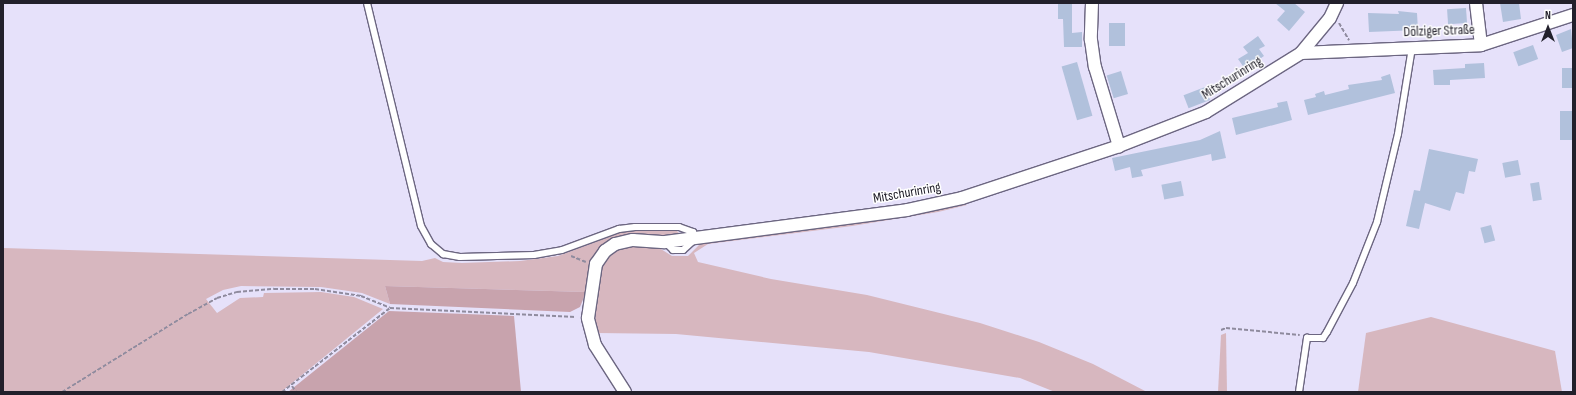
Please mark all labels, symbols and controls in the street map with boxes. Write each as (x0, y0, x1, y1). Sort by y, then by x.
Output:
north arrow (1528, 8, 1568, 48)
text: N (1545, 9, 1551, 22)
street label: Dölziger Straße (1403, 21, 1475, 41)
street label: Mitschurinring (1199, 53, 1265, 103)
street label: Mitschurinring (872, 179, 942, 207)

